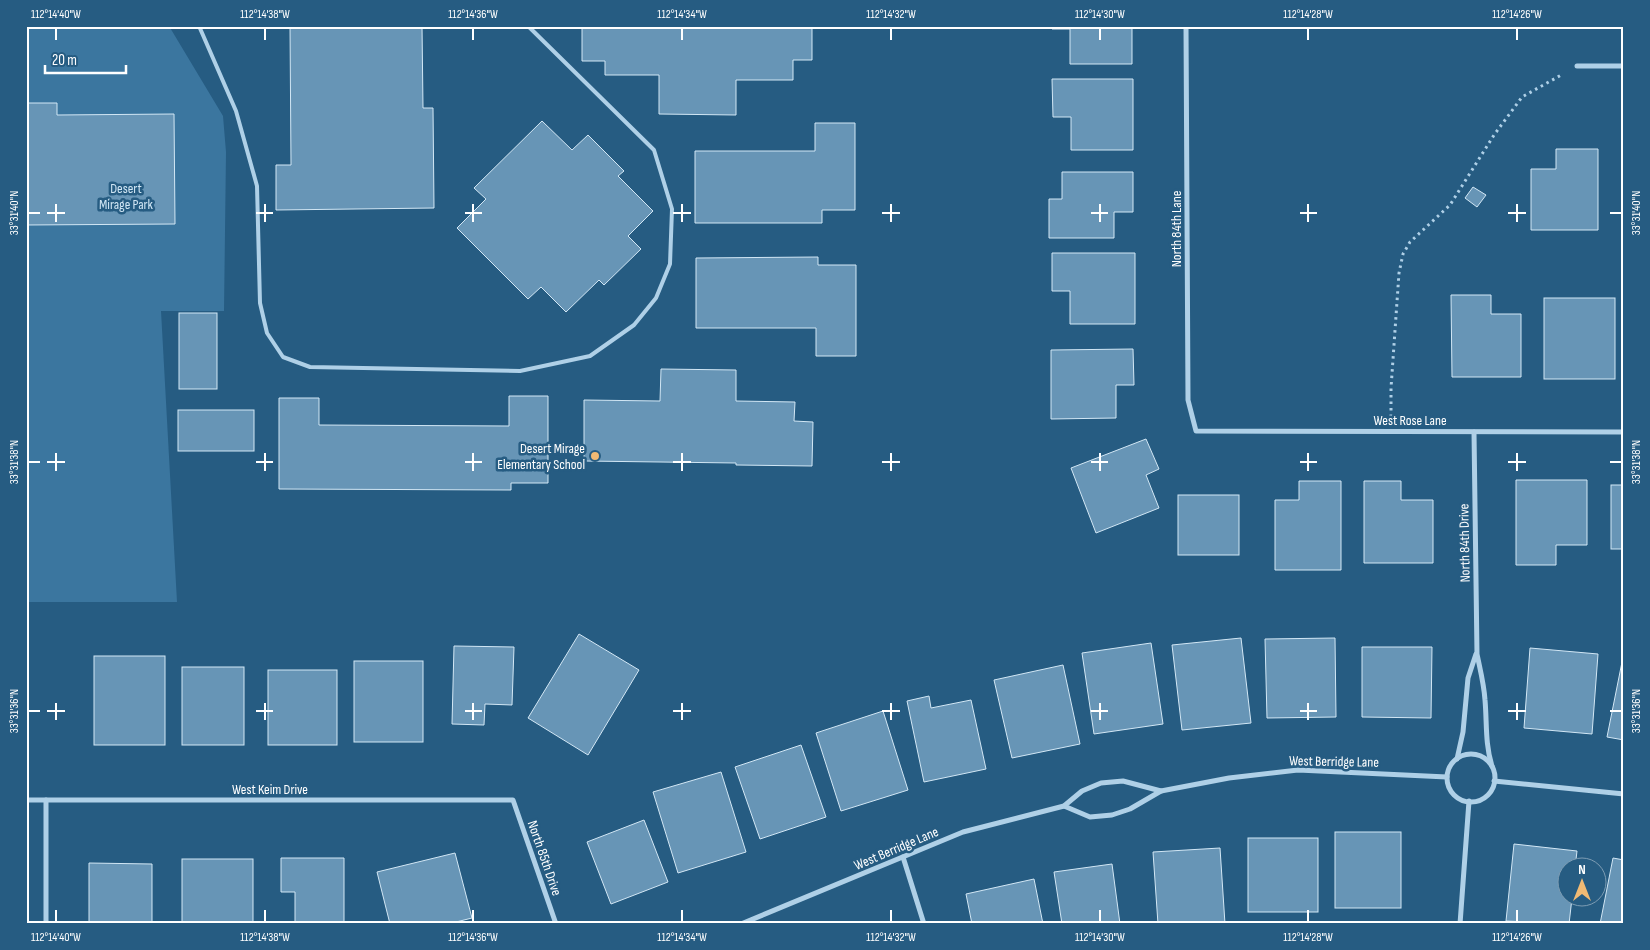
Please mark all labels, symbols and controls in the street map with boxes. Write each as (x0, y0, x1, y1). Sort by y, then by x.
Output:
text: 112°14'40"W (31, 7, 81, 22)
text: 112°14'38"W (240, 7, 290, 22)
text: 112°14'36"W (448, 7, 498, 22)
text: 112°14'34"W (657, 7, 707, 22)
text: 112°14'32"W (866, 7, 916, 22)
text: 112°14'30"W (1075, 7, 1125, 22)
text: 112°14'28"W (1283, 7, 1333, 22)
text: 112°14'26"W (1492, 7, 1542, 22)
scale bar (45, 42, 126, 74)
text: 20 m (52, 51, 77, 70)
park label: Desert Mirage Park (99, 180, 154, 213)
text: 33°31'40"N (7, 191, 22, 235)
street label: North 84th Lane (1168, 191, 1185, 267)
text: 33°31'40"N (1629, 191, 1644, 235)
street label: West Rose Lane (1373, 412, 1447, 429)
text: 33°31'38"N (7, 440, 22, 484)
place label: Desert Mirage Elementary School (497, 440, 585, 473)
text: 33°31'38"N (1629, 440, 1644, 484)
marker: Desert Mirage Elementary School (589, 450, 601, 462)
street label: North 84th Drive (1455, 503, 1474, 583)
text: 33°31'36"N (7, 689, 22, 733)
text: 33°31'36"N (1629, 689, 1644, 733)
street label: West Berridge Lane (1289, 752, 1379, 771)
street label: West Keim Drive (232, 781, 308, 798)
street label: North 85th Drive (524, 818, 565, 898)
street label: West Berridge Lane (851, 823, 941, 874)
north arrow (1558, 858, 1608, 908)
text: N (1578, 861, 1586, 878)
text: 112°14'40"W (31, 930, 81, 945)
text: 112°14'38"W (240, 930, 290, 945)
text: 112°14'36"W (448, 930, 498, 945)
text: 112°14'34"W (657, 930, 707, 945)
text: 112°14'32"W (866, 930, 916, 945)
text: 112°14'30"W (1075, 930, 1125, 945)
text: 112°14'28"W (1283, 930, 1333, 945)
text: 112°14'26"W (1492, 930, 1542, 945)

